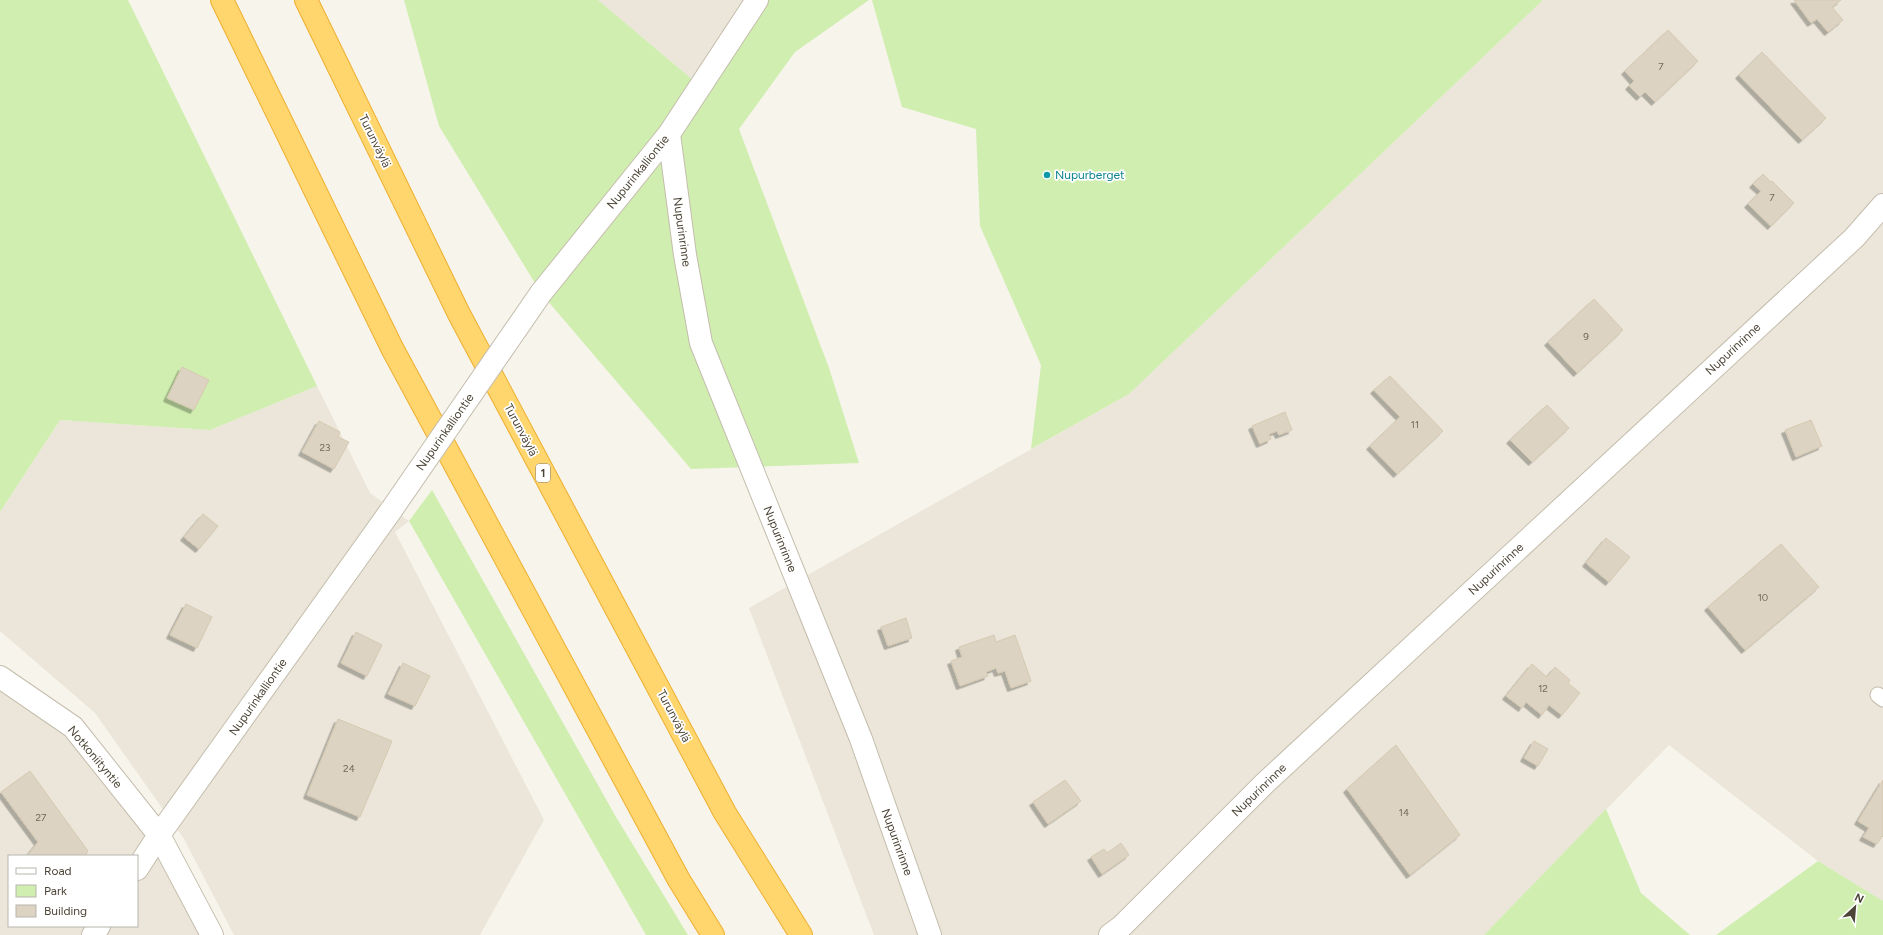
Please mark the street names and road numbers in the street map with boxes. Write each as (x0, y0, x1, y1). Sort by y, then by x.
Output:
street label: Turunväylä (356, 112, 394, 170)
street label: Nupurinkalliontie (604, 132, 672, 212)
street label: Nupurinrinne (670, 196, 694, 268)
street label: Nupurinrinne (1703, 320, 1764, 378)
street label: Nupurinkalliontie (413, 390, 477, 473)
street label: Turunväylä (501, 401, 541, 459)
road number: 1 (536, 464, 550, 482)
street label: Nupurinrinne (760, 504, 800, 575)
street label: Nupurinrinne (1466, 540, 1527, 598)
street label: Nupurinkalliontie (226, 655, 290, 738)
street label: Turunväylä (654, 687, 694, 745)
street label: Notkoniityntie (65, 723, 125, 791)
street label: Nupurinrinne (1229, 760, 1289, 819)
street label: Nupurinrinne (878, 807, 916, 878)

